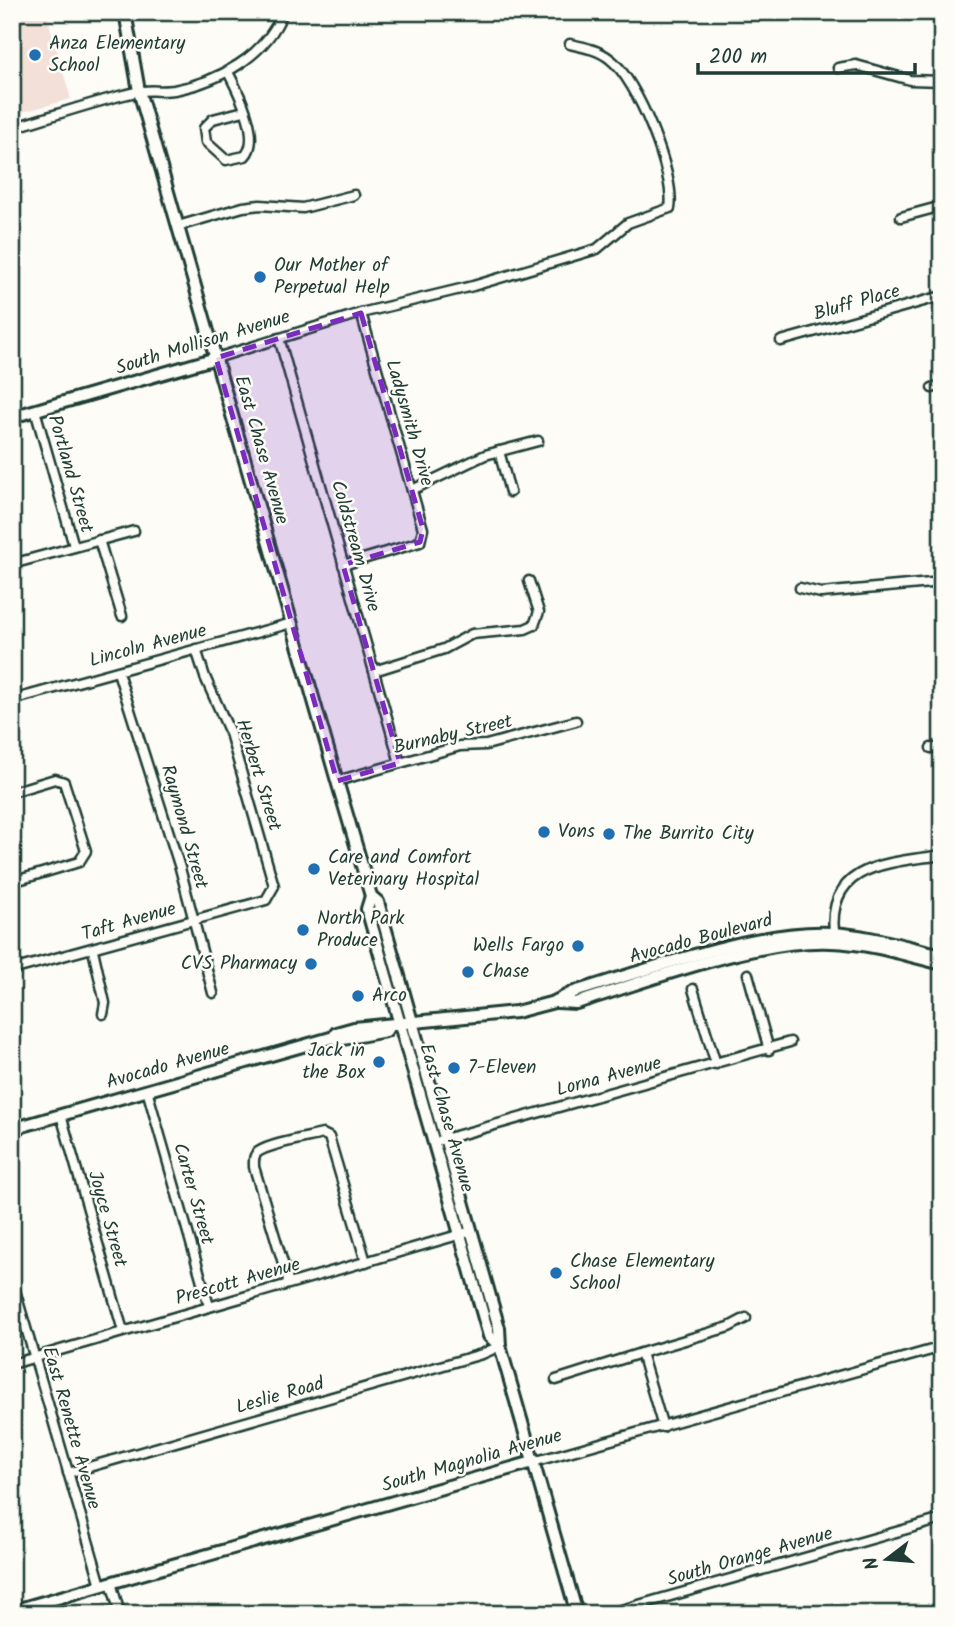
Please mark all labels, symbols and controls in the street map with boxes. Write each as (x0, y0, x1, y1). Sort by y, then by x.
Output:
place label: Anza Elementary School (49, 29, 186, 81)
scale bar (698, 32, 916, 76)
text: 200 m (709, 41, 767, 74)
marker: Anza Elementary School (27, 47, 43, 63)
place label: Our Mother of Perpetual Help (274, 251, 390, 303)
marker: Our Mother of Perpetual Help (252, 269, 268, 285)
street label: Bluff Place (810, 276, 904, 330)
street label: South Mollison Avenue (112, 302, 294, 384)
street label: Ladysmith Drive (377, 356, 441, 490)
street label: East Chase Avenue (225, 372, 297, 528)
street label: Portland Street (39, 411, 101, 537)
street label: Coldstream Drive (322, 477, 388, 616)
street label: Lincoln Avenue (86, 616, 210, 676)
street label: Burnaby Street (391, 707, 516, 763)
street label: Herbert Street (227, 715, 289, 835)
street label: Raymond Street (152, 761, 216, 893)
place label: Vons (558, 817, 595, 847)
place label: The Burrito City (623, 819, 755, 849)
marker: Vons (536, 824, 552, 840)
marker: The Burrito City (601, 826, 617, 842)
place label: Care and Comfort Veterinary Hospital (328, 843, 480, 895)
marker: Care and Comfort Veterinary Hospital (306, 861, 322, 877)
street label: Taft Avenue (78, 894, 180, 950)
place label: North Park Produce (317, 904, 404, 956)
street label: Avocado Boulevard (626, 905, 776, 973)
marker: North Park Produce (295, 922, 311, 938)
place label: Wells Fargo (473, 931, 564, 961)
marker: Wells Fargo (570, 938, 586, 954)
place label: CVS Pharmacy (181, 949, 298, 979)
marker: CVS Pharmacy (303, 956, 319, 972)
place label: Chase (482, 957, 530, 987)
marker: Chase (460, 964, 476, 980)
place label: Arco (372, 981, 407, 1011)
marker: Arco (350, 988, 366, 1004)
street label: Avocado Avenue (103, 1034, 234, 1098)
place label: Jack in the Box (302, 1036, 366, 1088)
street label: East Chase Avenue (410, 1040, 482, 1196)
street label: Lorna Avenue (553, 1048, 665, 1105)
place label: 7-Eleven (468, 1053, 537, 1083)
marker: Jack in the Box (371, 1054, 387, 1070)
marker: 7-Eleven (446, 1060, 462, 1076)
street label: Carter Street (164, 1140, 222, 1249)
street label: Joyce Street (79, 1167, 135, 1271)
place label: Chase Elementary School (570, 1247, 715, 1299)
street label: Prescott Avenue (172, 1250, 304, 1314)
marker: Chase Elementary School (548, 1265, 564, 1281)
street label: East Renette Avenue (33, 1343, 109, 1513)
street label: Leslie Road (232, 1369, 328, 1423)
street label: South Magnolia Avenue (378, 1421, 566, 1501)
street label: South Orange Avenue (664, 1519, 837, 1595)
north arrow (852, 1524, 922, 1594)
text: N (857, 1553, 889, 1573)

